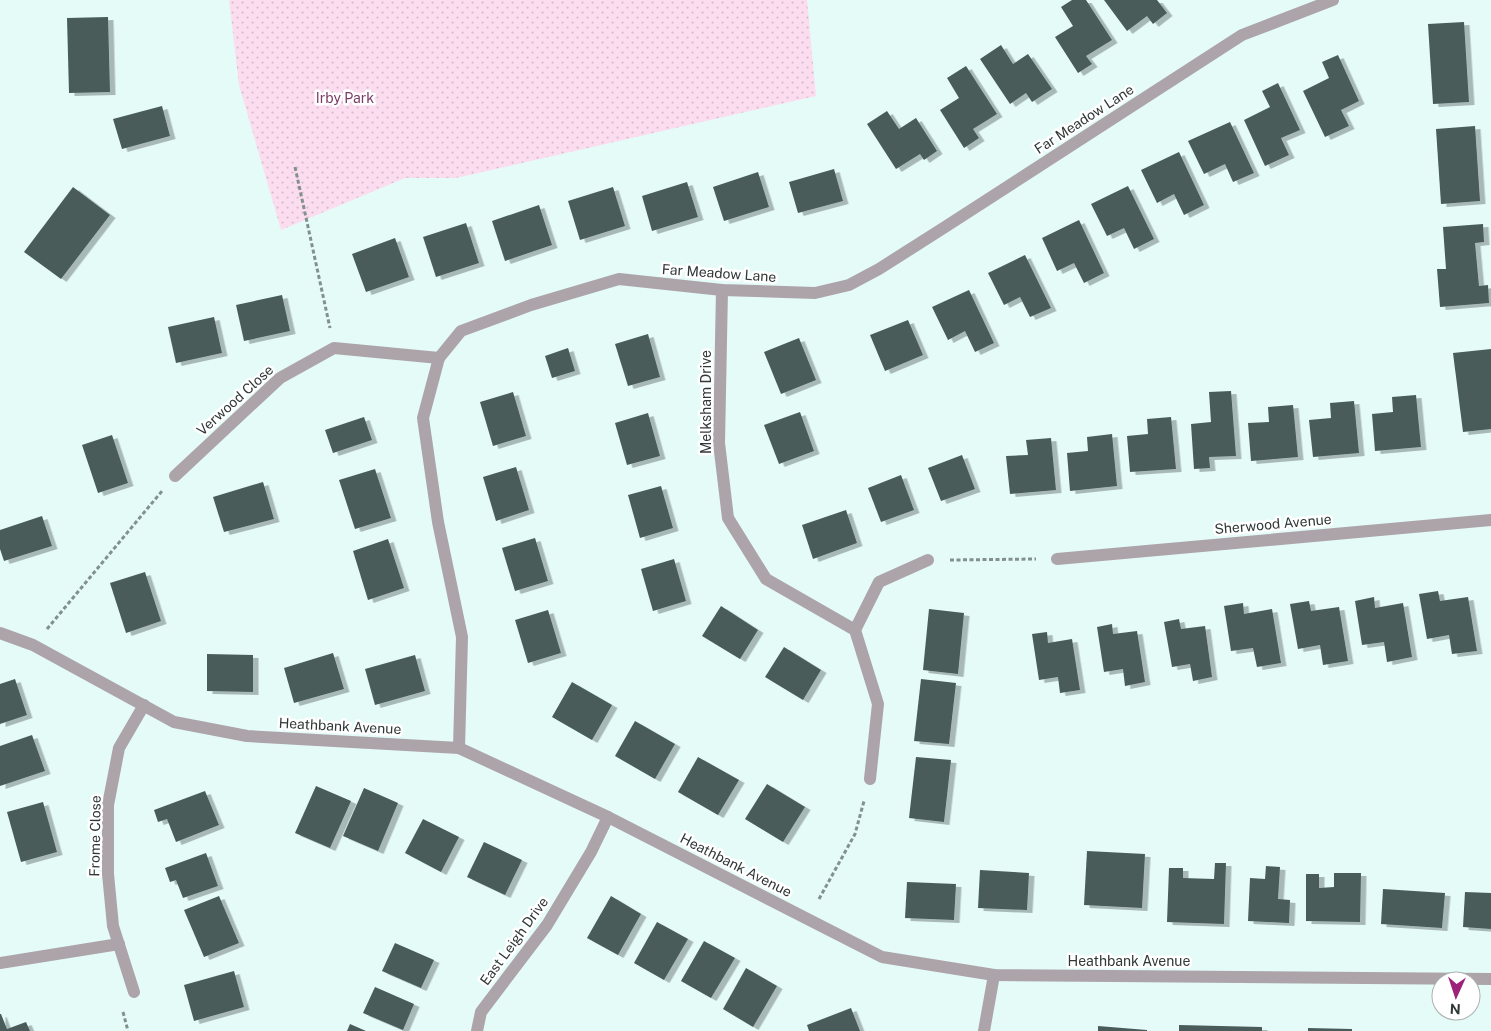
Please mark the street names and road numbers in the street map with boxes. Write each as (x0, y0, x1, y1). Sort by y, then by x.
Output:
street label: Far Meadow Lane (1032, 81, 1137, 157)
street label: Far Meadow Lane (661, 261, 777, 285)
street label: Melksham Drive (698, 350, 714, 454)
street label: Verwood Close (194, 362, 277, 438)
street label: Sherwood Avenue (1214, 511, 1332, 537)
street label: Heathbank Avenue (278, 715, 402, 737)
street label: Frome Close (86, 795, 104, 877)
street label: Heathbank Avenue (678, 830, 794, 900)
street label: East Leigh Drive (477, 894, 551, 988)
street label: Heathbank Avenue (1068, 953, 1190, 969)

